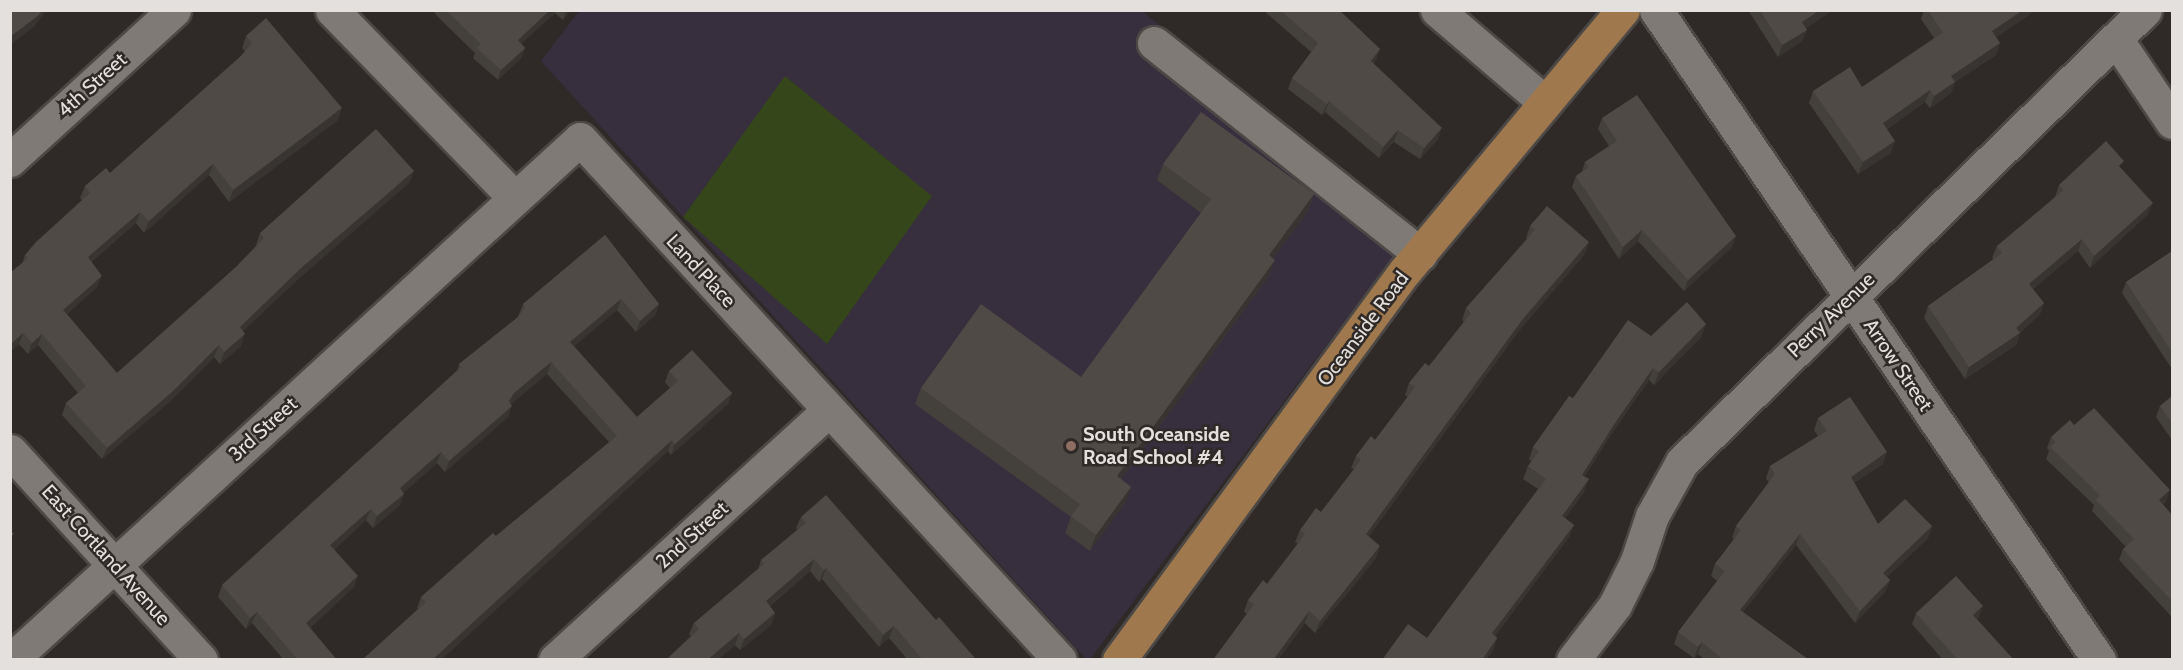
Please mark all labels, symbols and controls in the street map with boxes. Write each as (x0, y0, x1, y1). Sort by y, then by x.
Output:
street label: 4th Street (52, 48, 132, 122)
street label: Land Place (661, 229, 741, 313)
street label: Oceanside Road (1312, 267, 1414, 391)
street label: Perry Avenue (1782, 267, 1880, 363)
street label: Arrow Street (1858, 314, 1938, 416)
street label: 3rd Street (224, 392, 302, 466)
place label: South Oceanside Road School #4 (1083, 422, 1230, 469)
marker: South Oceanside Road School #4 (1064, 439, 1078, 453)
street label: East Cortland Avenue (37, 480, 175, 630)
street label: 2nd Street (651, 496, 733, 574)

